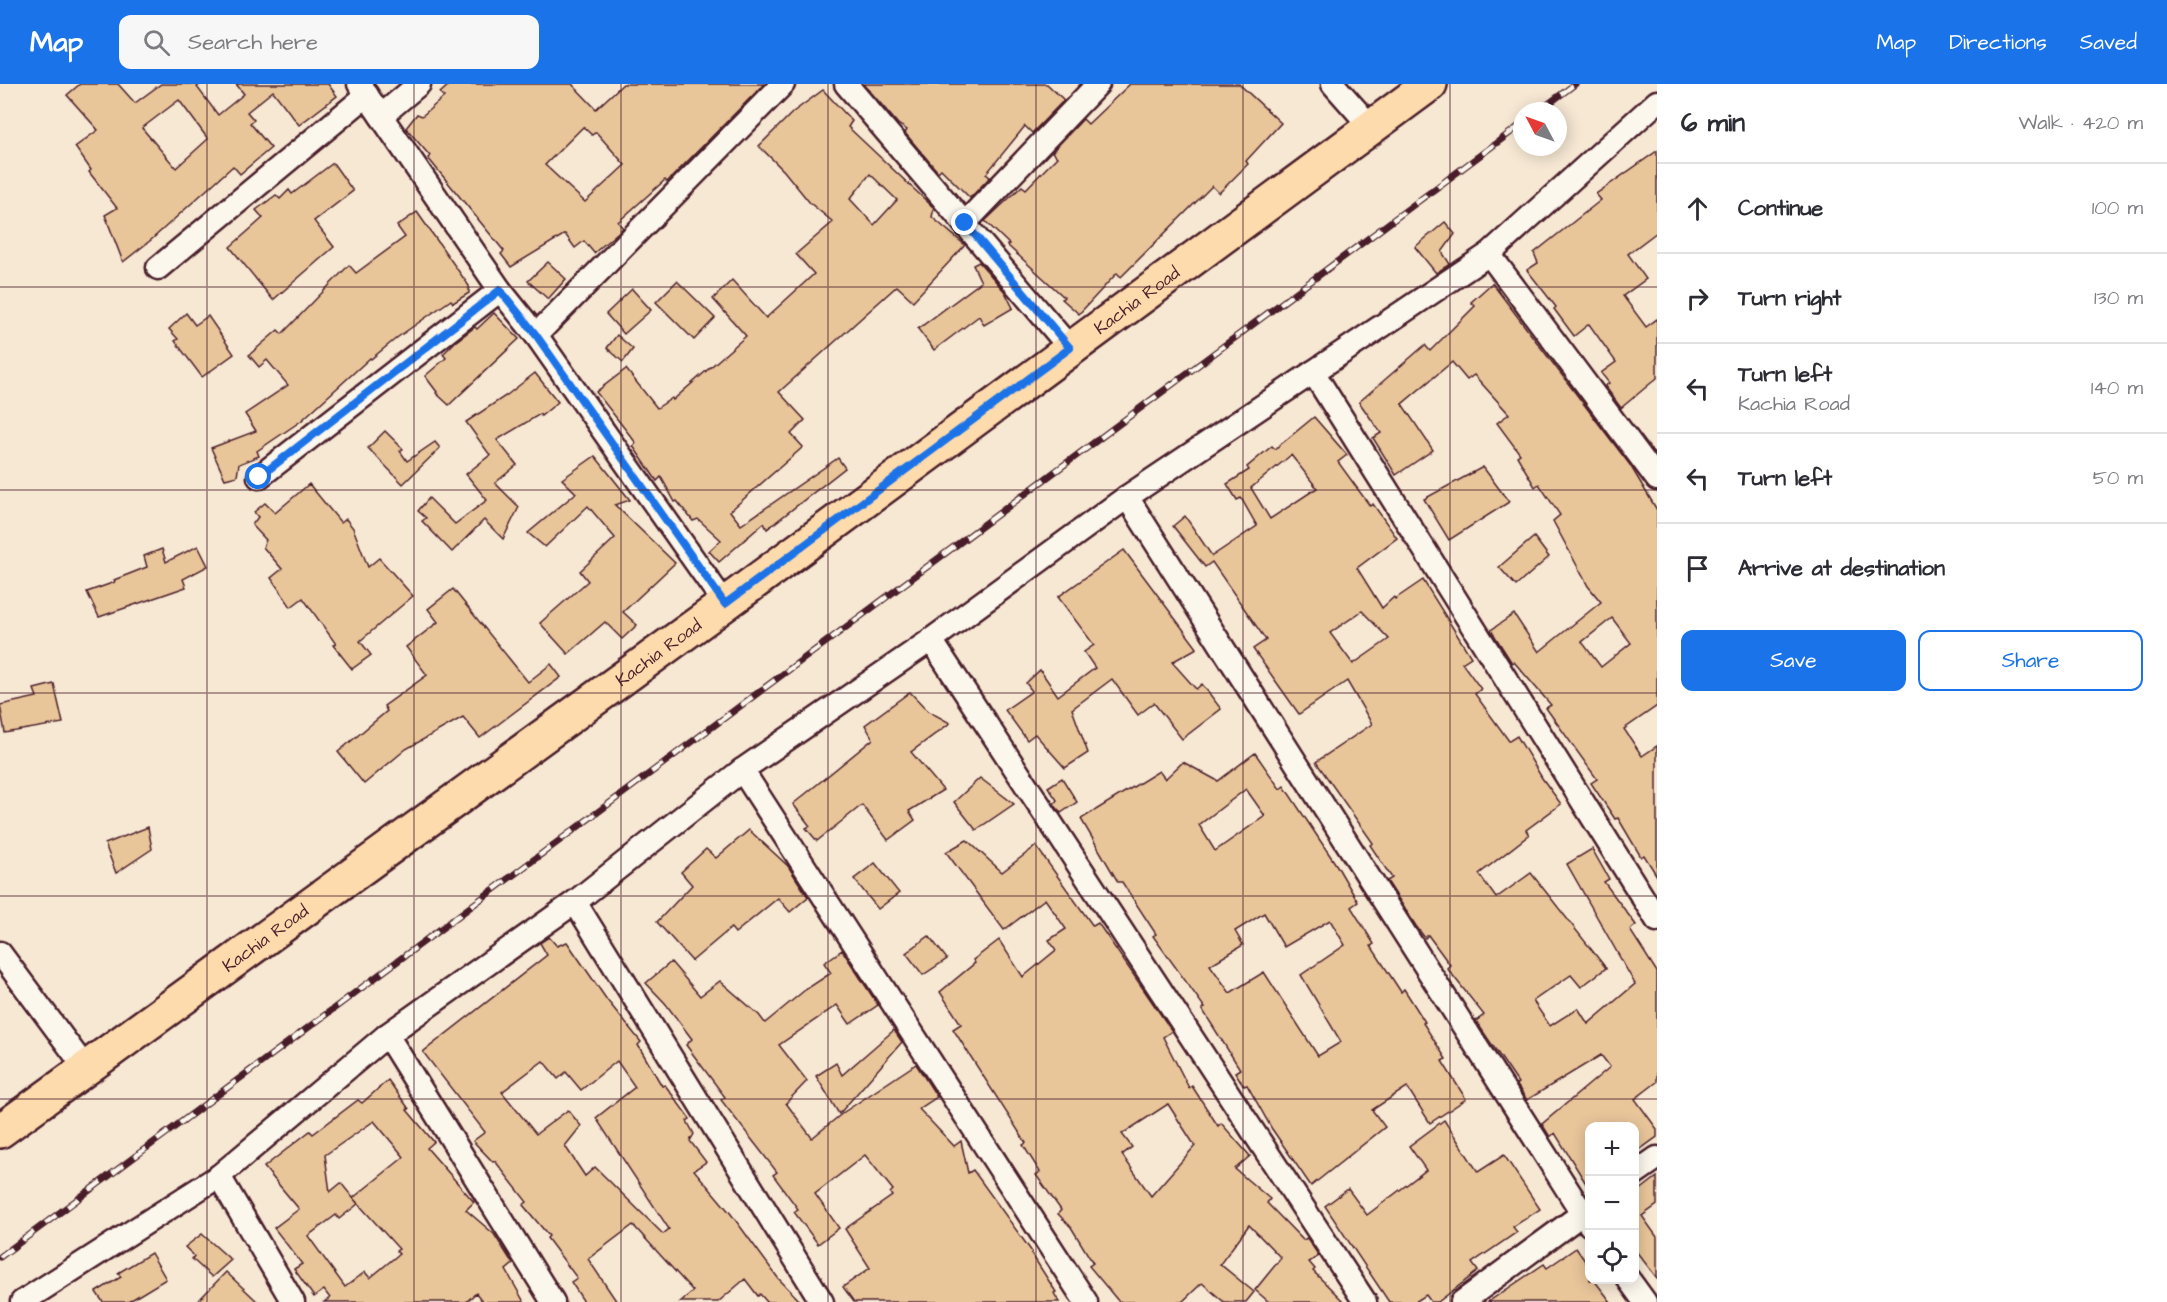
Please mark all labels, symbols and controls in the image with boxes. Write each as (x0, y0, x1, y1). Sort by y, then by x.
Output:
search box (119, 15, 539, 69)
text: Map (30, 23, 83, 62)
icon: search (140, 26, 173, 59)
text: Search here (188, 27, 318, 58)
text: Map (1876, 28, 1916, 57)
text: Directions (1949, 28, 2047, 57)
text: Saved (2080, 28, 2137, 57)
north arrow (1513, 102, 1567, 156)
text: 6 min (1681, 105, 1745, 141)
text: Walk · 420 m (2019, 109, 2143, 137)
icon: ahead (1681, 192, 1714, 225)
text: Continue (1738, 193, 1823, 224)
text: 100 m (2092, 194, 2143, 222)
route end (951, 209, 977, 235)
street label: Kachia Road (1089, 260, 1185, 340)
icon: right (1681, 282, 1714, 315)
text: Turn right (1738, 283, 1841, 314)
text: 130 m (2094, 284, 2143, 312)
text: Turn left (1738, 359, 1832, 390)
icon: left (1681, 372, 1714, 405)
text: 140 m (2091, 374, 2143, 402)
text: Kachia Road (1738, 390, 1850, 418)
icon: left (1681, 462, 1714, 495)
route start (245, 463, 271, 489)
text: Turn left (1738, 463, 1832, 494)
text: 50 m (2093, 464, 2143, 492)
icon: arrive (1681, 552, 1714, 585)
text: Arrive at destination (1738, 553, 1945, 584)
street label: Kachia Road (610, 613, 707, 692)
button: Save (1681, 630, 1906, 691)
button: Share (1918, 630, 2143, 691)
street label: Kachia Road (217, 898, 313, 978)
map controls (1585, 1122, 1639, 1284)
button: + (1585, 1122, 1639, 1176)
button: − (1585, 1176, 1639, 1230)
button: locate (1585, 1230, 1639, 1284)

